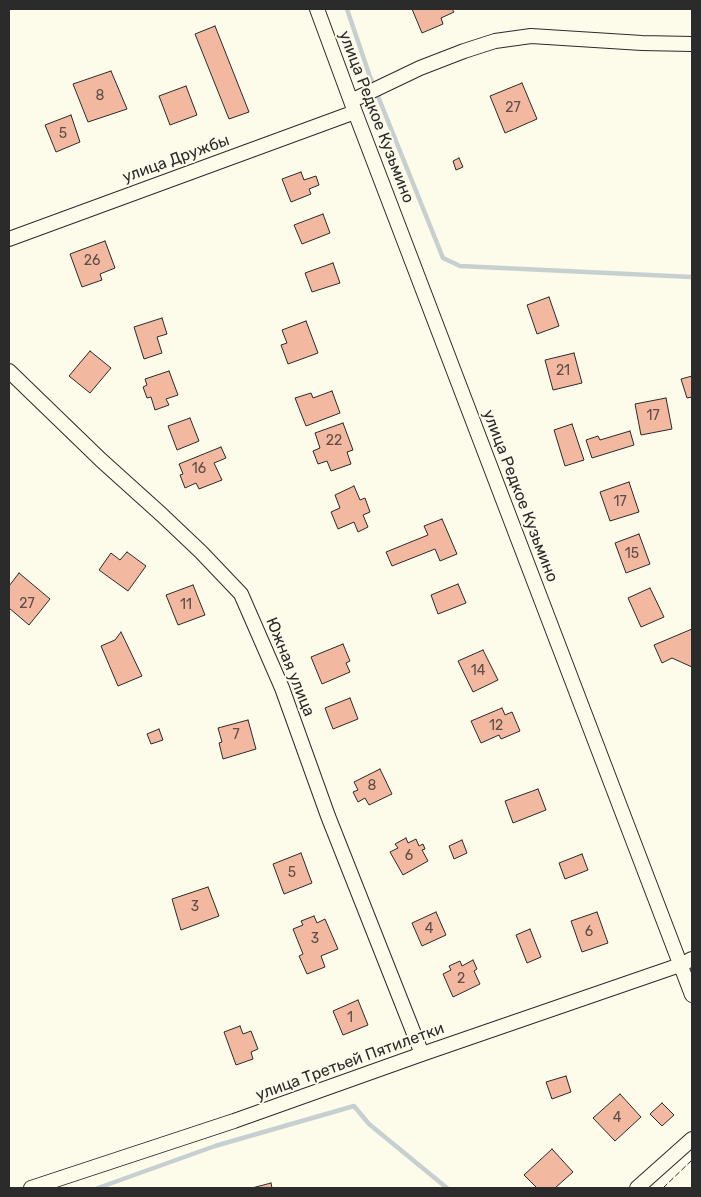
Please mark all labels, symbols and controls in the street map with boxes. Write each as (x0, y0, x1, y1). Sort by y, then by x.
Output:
street label: улица Редкое Кузьмино (334, 28, 418, 206)
house number: 8 (96, 88, 104, 104)
house number: 27 (505, 100, 521, 116)
house number: 5 (59, 126, 67, 142)
street label: улица Дружбы (120, 131, 232, 187)
house number: 26 (84, 253, 100, 269)
house number: 21 (556, 363, 570, 379)
street label: улица Редкое Кузьмино (478, 407, 562, 585)
house number: 17 (646, 408, 660, 424)
house number: 22 (326, 433, 342, 449)
house number: 16 (192, 461, 206, 477)
house number: 17 (613, 494, 627, 510)
house number: 15 (625, 546, 639, 562)
house number: 27 (19, 596, 35, 612)
house number: 11 (180, 597, 192, 613)
street label: Южная улица (261, 615, 319, 719)
house number: 14 (471, 663, 485, 679)
house number: 12 (489, 718, 503, 734)
house number: 7 (232, 727, 240, 743)
house number: 8 (368, 778, 376, 794)
house number: 6 (405, 848, 413, 864)
house number: 5 (288, 865, 296, 881)
house number: 3 (191, 899, 199, 915)
house number: 4 (425, 921, 433, 937)
house number: 6 (585, 924, 593, 940)
house number: 3 (311, 931, 319, 947)
house number: 2 (457, 971, 465, 987)
house number: 1 (347, 1010, 353, 1026)
street label: улица Третьей Пятилетки (253, 1019, 447, 1105)
house number: 4 (613, 1110, 621, 1126)

